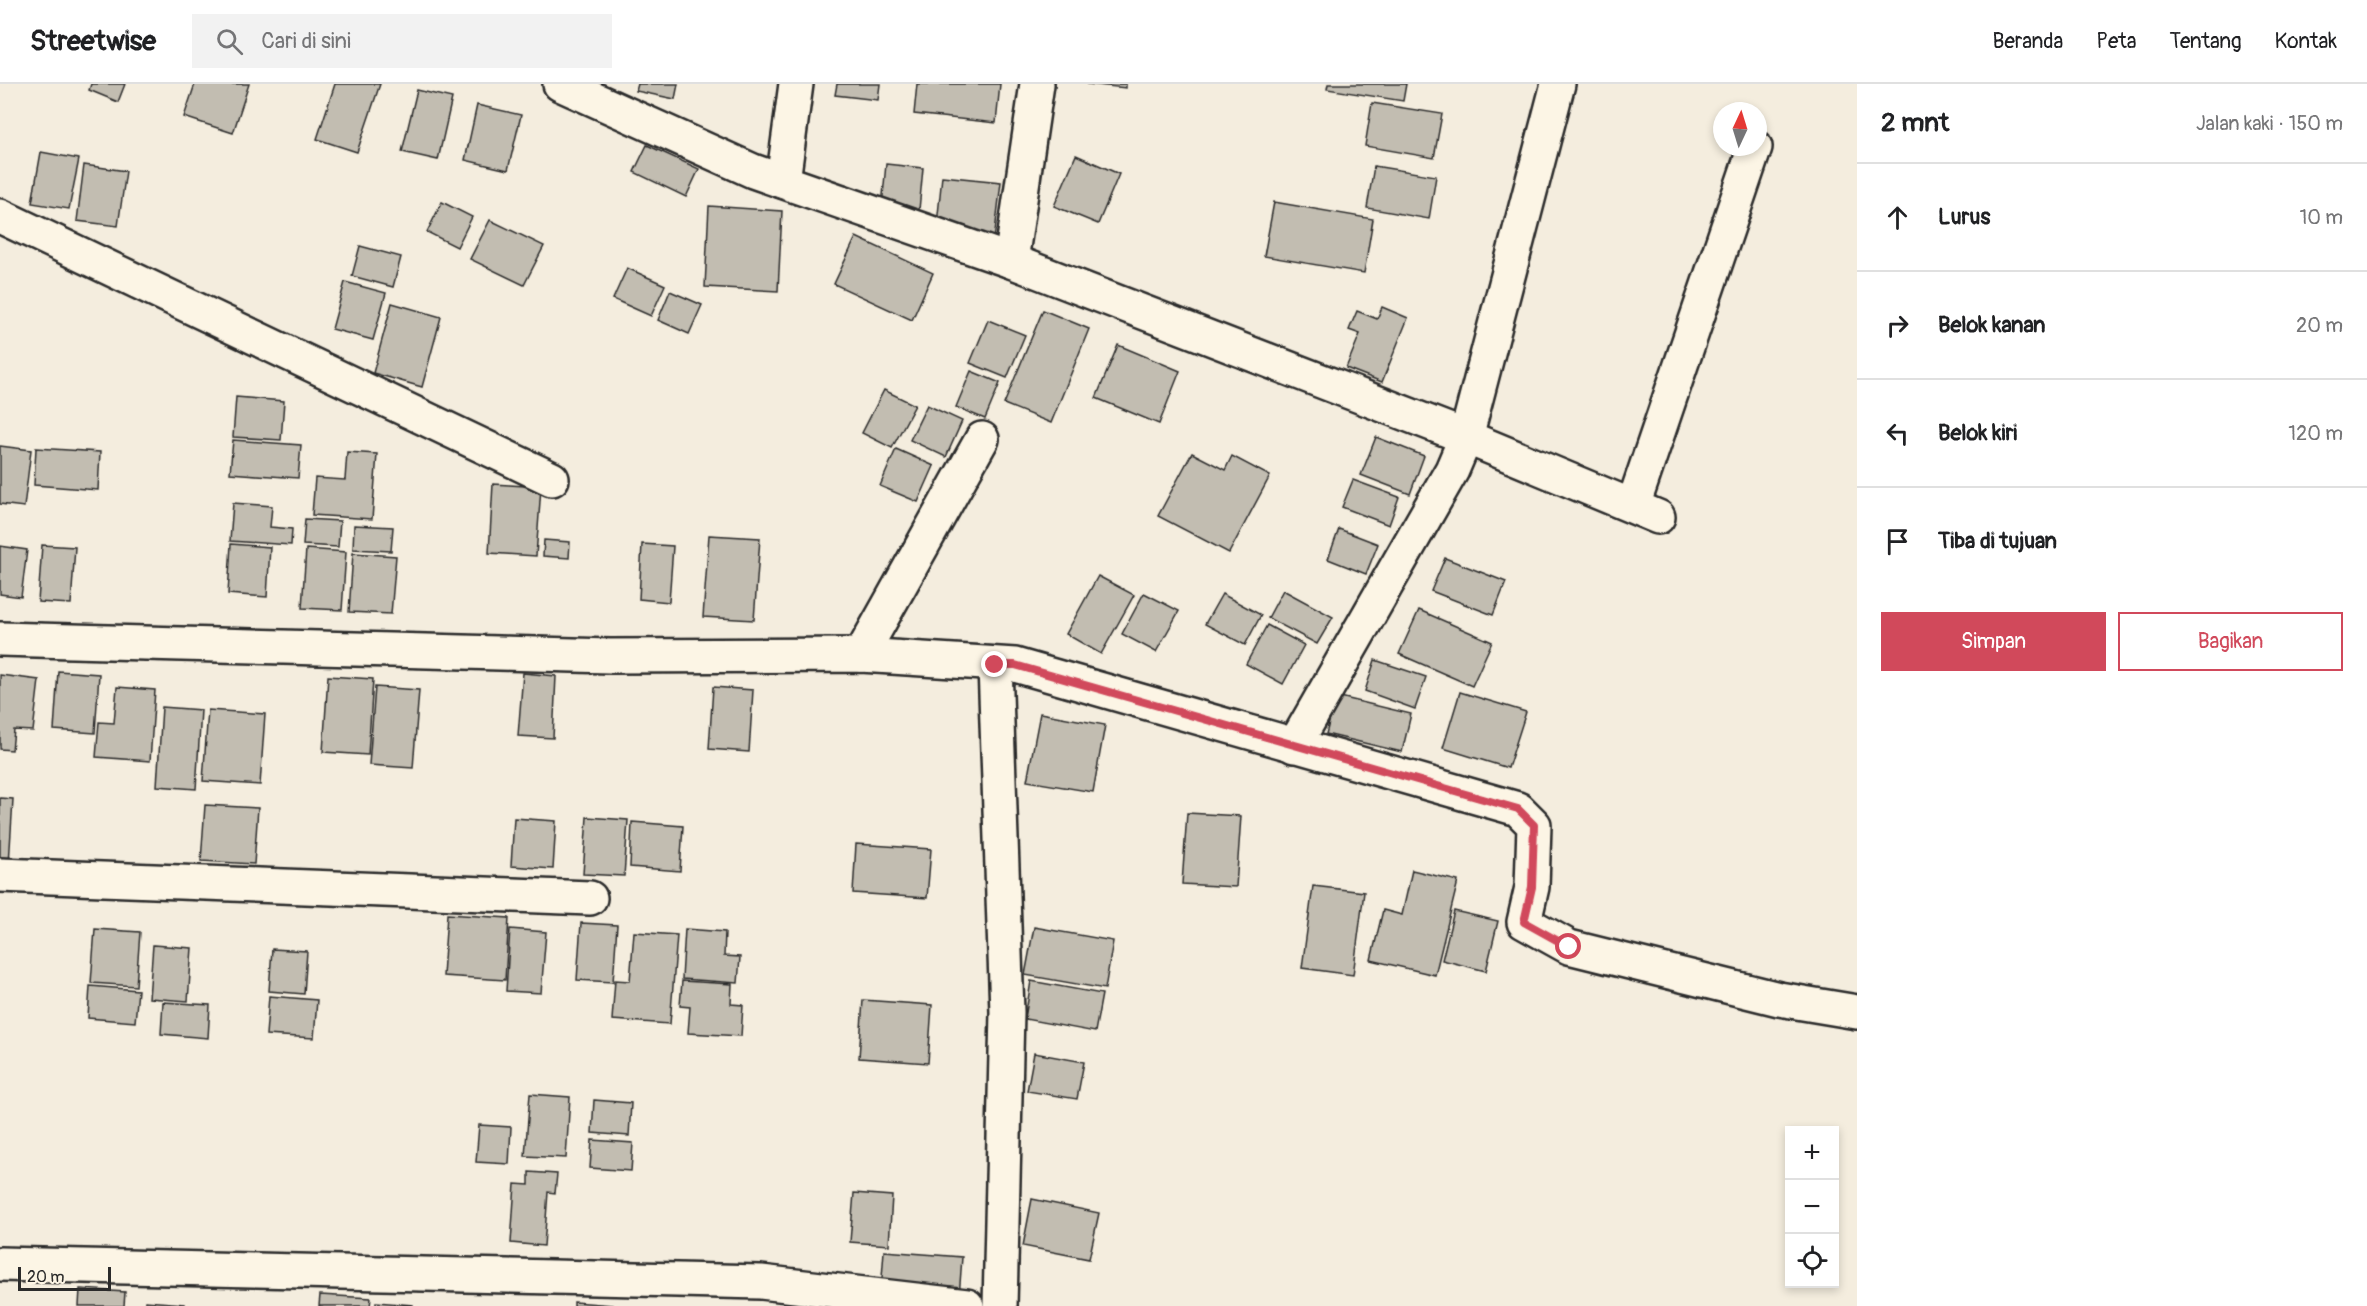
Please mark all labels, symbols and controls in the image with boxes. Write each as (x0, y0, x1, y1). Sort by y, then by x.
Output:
search box (192, 14, 612, 68)
text: Streetwise (30, 24, 156, 59)
icon: search (213, 25, 246, 58)
text: Cari di sini (261, 27, 351, 55)
text: Beranda (1993, 28, 2063, 55)
text: Peta (2096, 28, 2137, 55)
text: Tentang (2170, 28, 2242, 55)
text: Kontak (2275, 28, 2337, 55)
north arrow (1713, 102, 1767, 156)
text: 2 mnt (1881, 107, 1949, 139)
text: Jalan kaki · 150 m (2196, 111, 2343, 136)
icon: ahead (1881, 201, 1914, 234)
text: Lurus (1938, 203, 1990, 231)
text: 10 m (2299, 205, 2343, 230)
icon: right (1881, 309, 1914, 342)
text: Belok kanan (1938, 311, 2046, 339)
text: 20 m (2296, 313, 2343, 338)
icon: left (1881, 417, 1914, 450)
text: Belok kiri (1938, 419, 2017, 447)
text: 120 m (2288, 421, 2343, 446)
icon: arrive (1881, 525, 1914, 558)
text: Tiba di tujuan (1938, 527, 2057, 555)
button: Simpan (1881, 612, 2106, 671)
button: Bagikan (2118, 612, 2343, 671)
route end (981, 651, 1007, 677)
route start (1555, 933, 1581, 959)
map controls (1785, 1126, 1839, 1288)
button: + (1785, 1126, 1839, 1180)
button: − (1785, 1180, 1839, 1234)
button: locate (1785, 1234, 1839, 1288)
scale bar (18, 1264, 111, 1292)
text: 20 m (27, 1267, 65, 1287)

